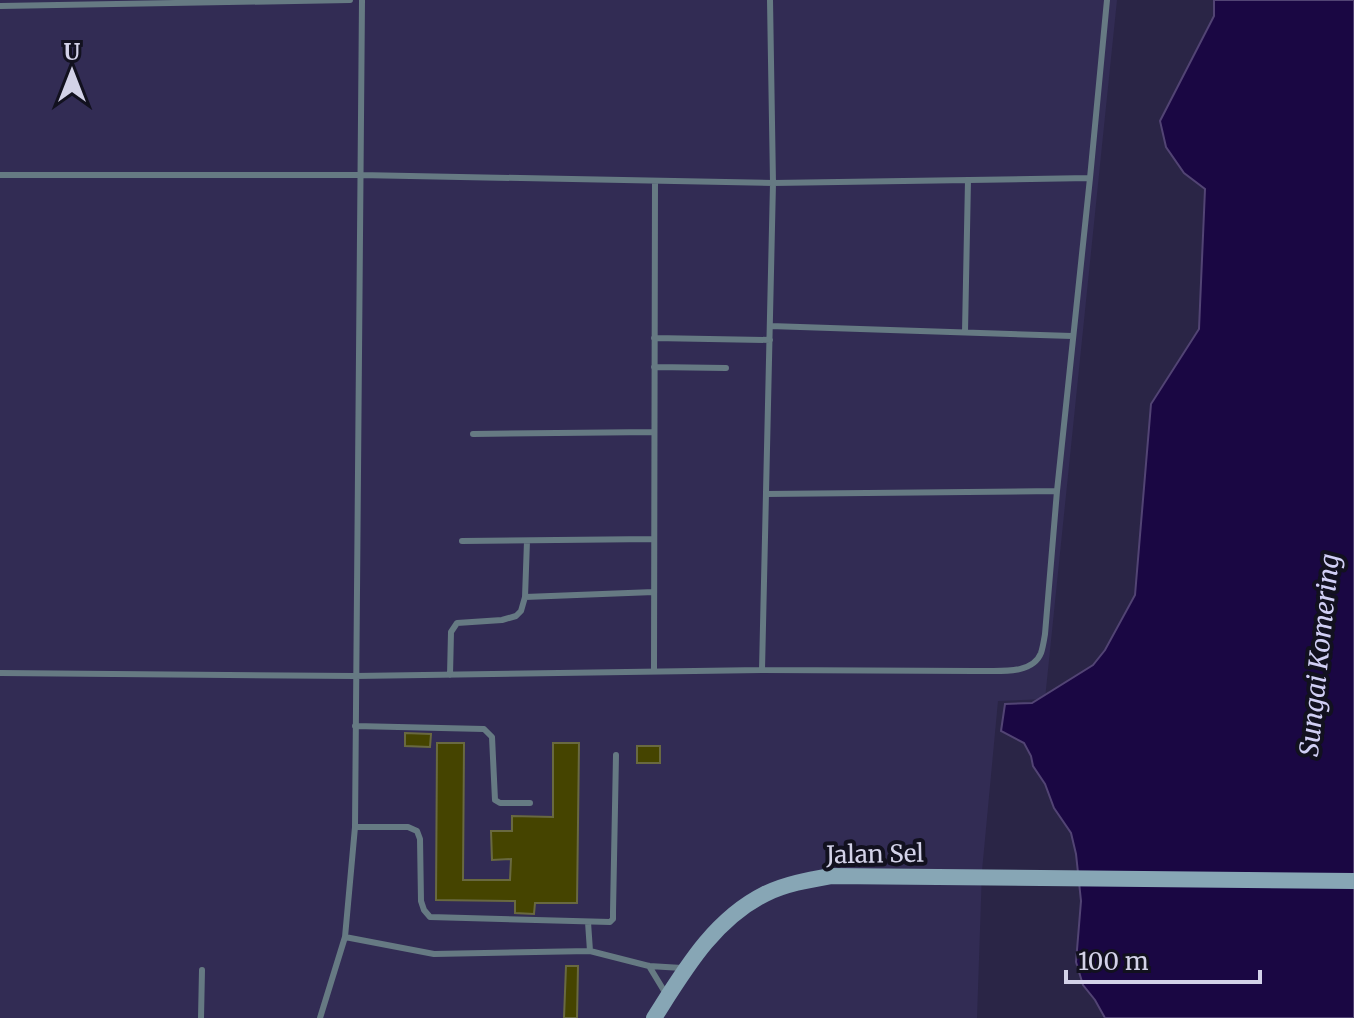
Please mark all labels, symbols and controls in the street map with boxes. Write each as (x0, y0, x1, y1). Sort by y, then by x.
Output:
north arrow (32, 32, 112, 112)
text: U (64, 38, 81, 66)
water label: Sungai Komering (1292, 552, 1346, 758)
street label: Jalan Sel (825, 838, 924, 870)
scale bar (1066, 934, 1260, 984)
text: 100 m (1078, 946, 1149, 977)

